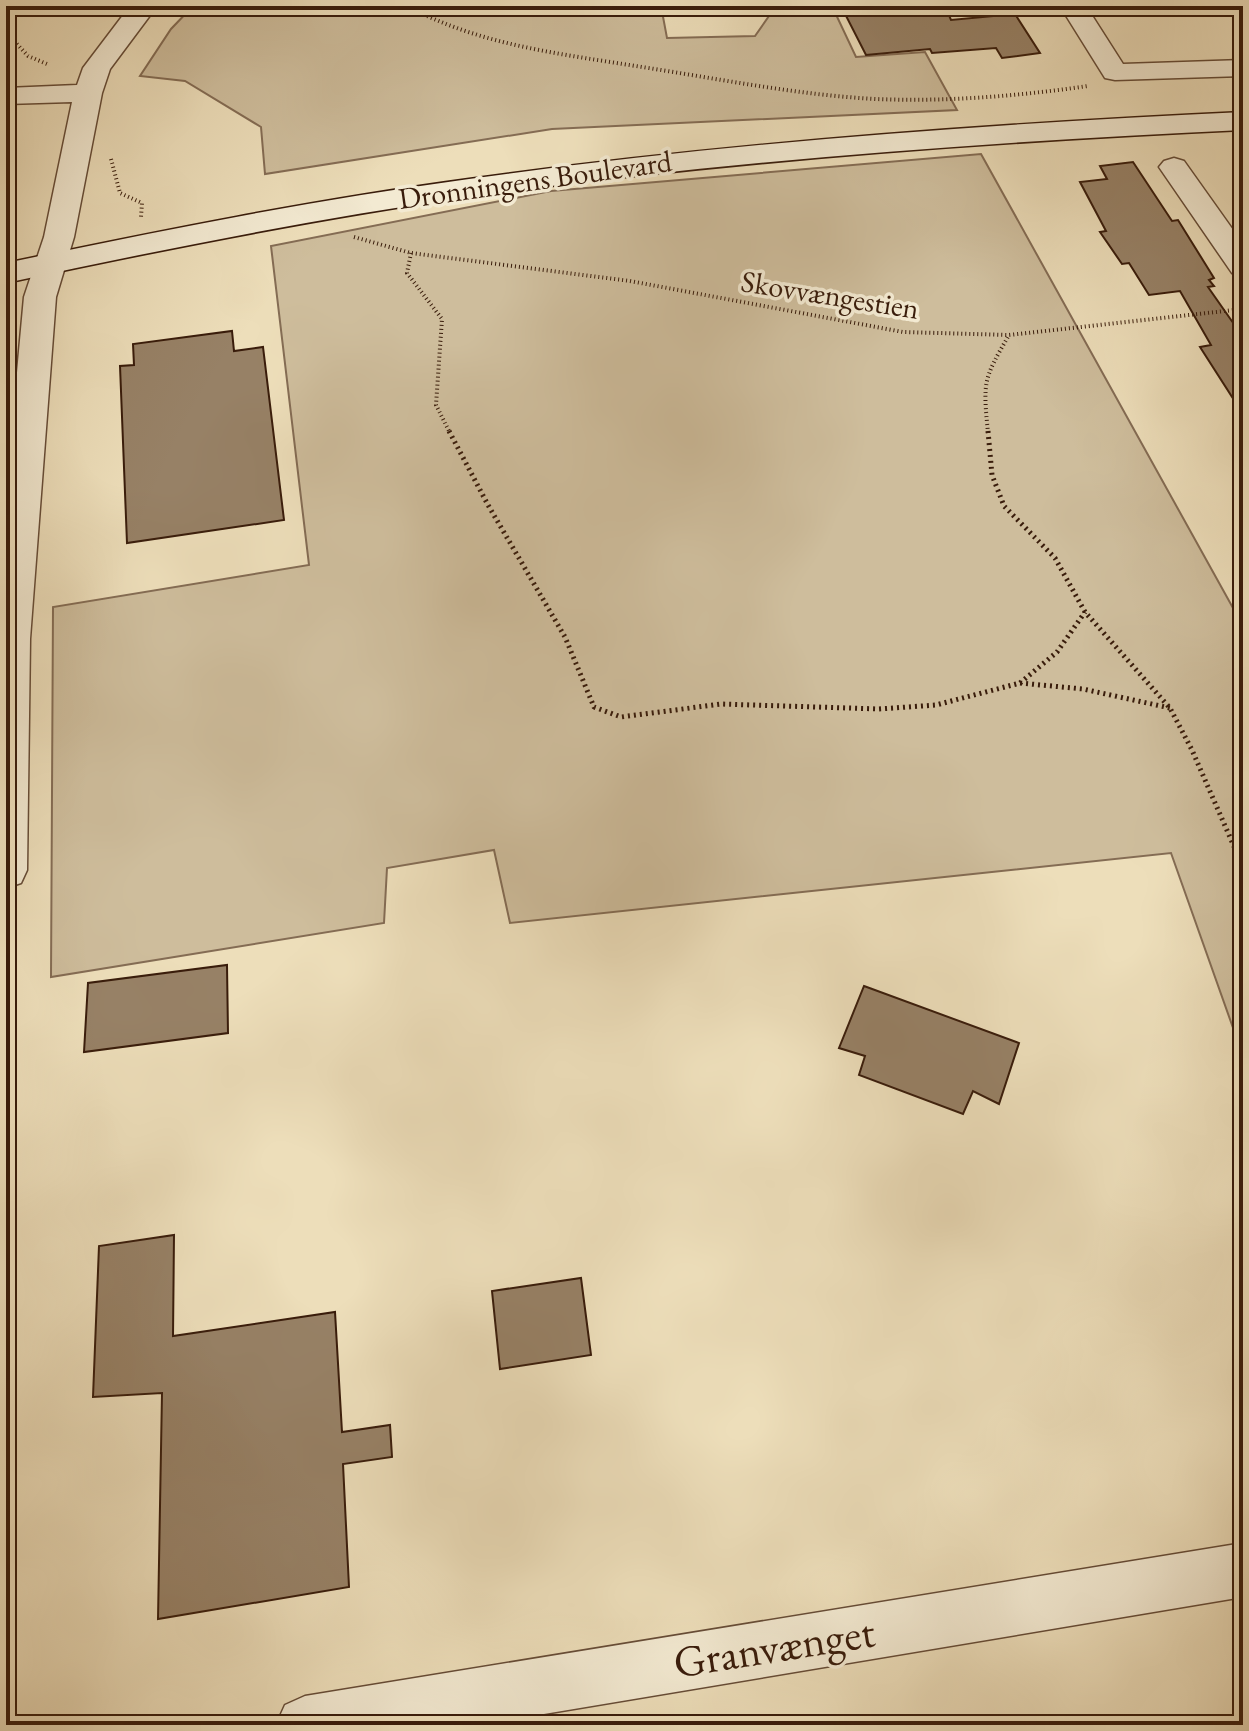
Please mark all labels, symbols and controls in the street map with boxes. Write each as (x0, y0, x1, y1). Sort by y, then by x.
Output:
street label: Dronningens Boulevard (396, 141, 675, 218)
street label: Skovvængestien (738, 261, 922, 328)
street label: Granvænget (669, 1602, 879, 1691)

